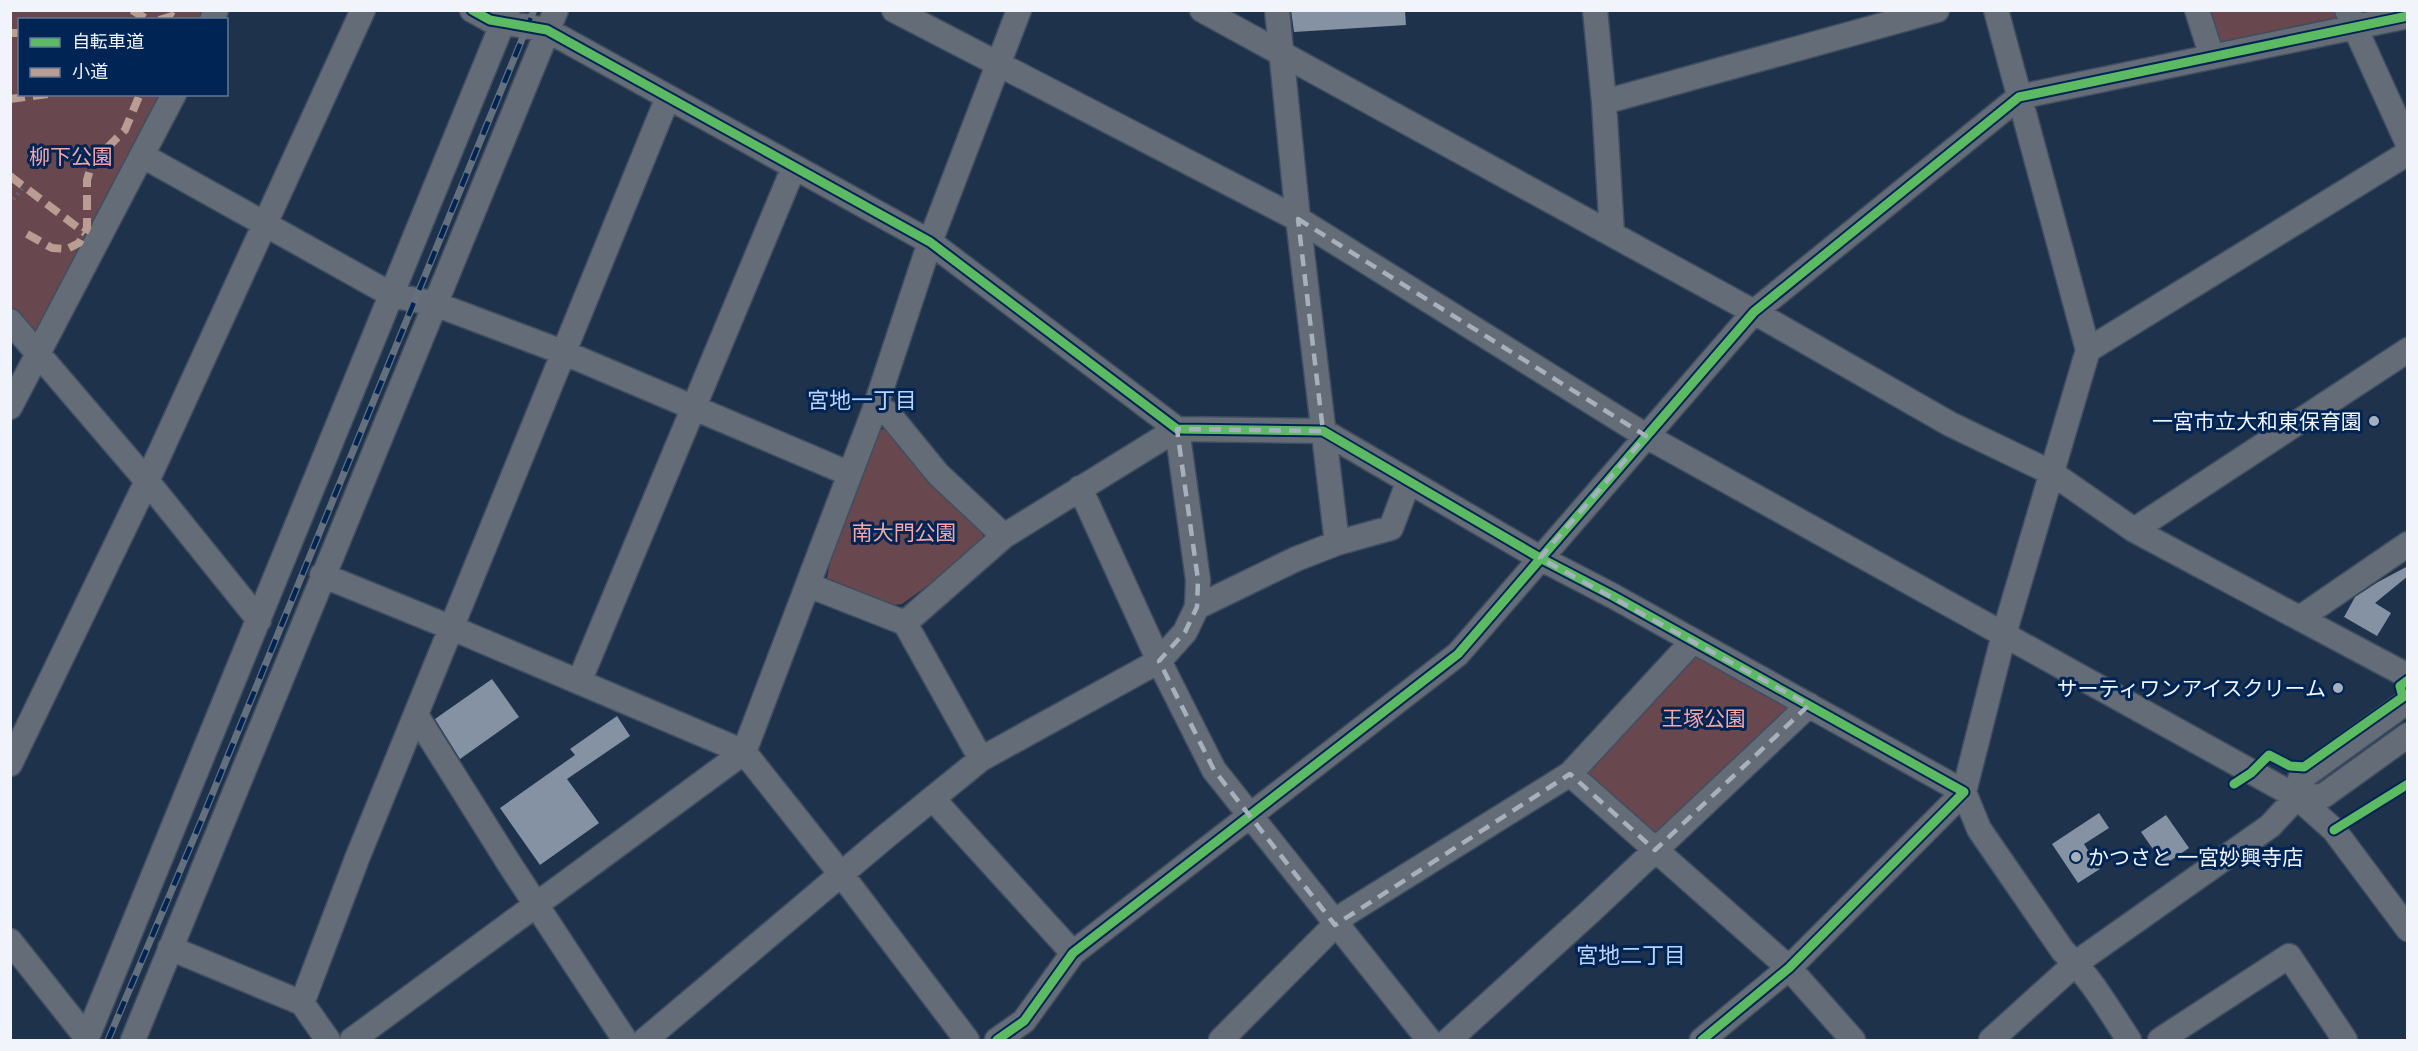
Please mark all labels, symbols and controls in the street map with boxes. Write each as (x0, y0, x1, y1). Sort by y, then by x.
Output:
legend (18, 18, 228, 96)
text: 自転車道 (72, 31, 144, 52)
text: 小道 (72, 61, 108, 82)
park label: 柳下公園 (29, 144, 113, 169)
district label: 宮地一丁目 (807, 387, 917, 413)
place label: 一宮市立大和東保育園 (2152, 409, 2362, 434)
marker: 一宮市立大和東保育園 (2367, 414, 2381, 428)
park label: 南大門公園 (852, 520, 957, 545)
place label: サーティワンアイスクリーム (2057, 676, 2326, 701)
marker: サーティワンアイスクリーム (2331, 681, 2345, 695)
park label: 王塚公園 (1662, 706, 1746, 731)
place label: かつさと 一宮妙興寺店 (2088, 845, 2303, 870)
marker: かつさと 一宮妙興寺店 (2069, 850, 2083, 864)
district label: 宮地二丁目 (1576, 942, 1686, 968)

